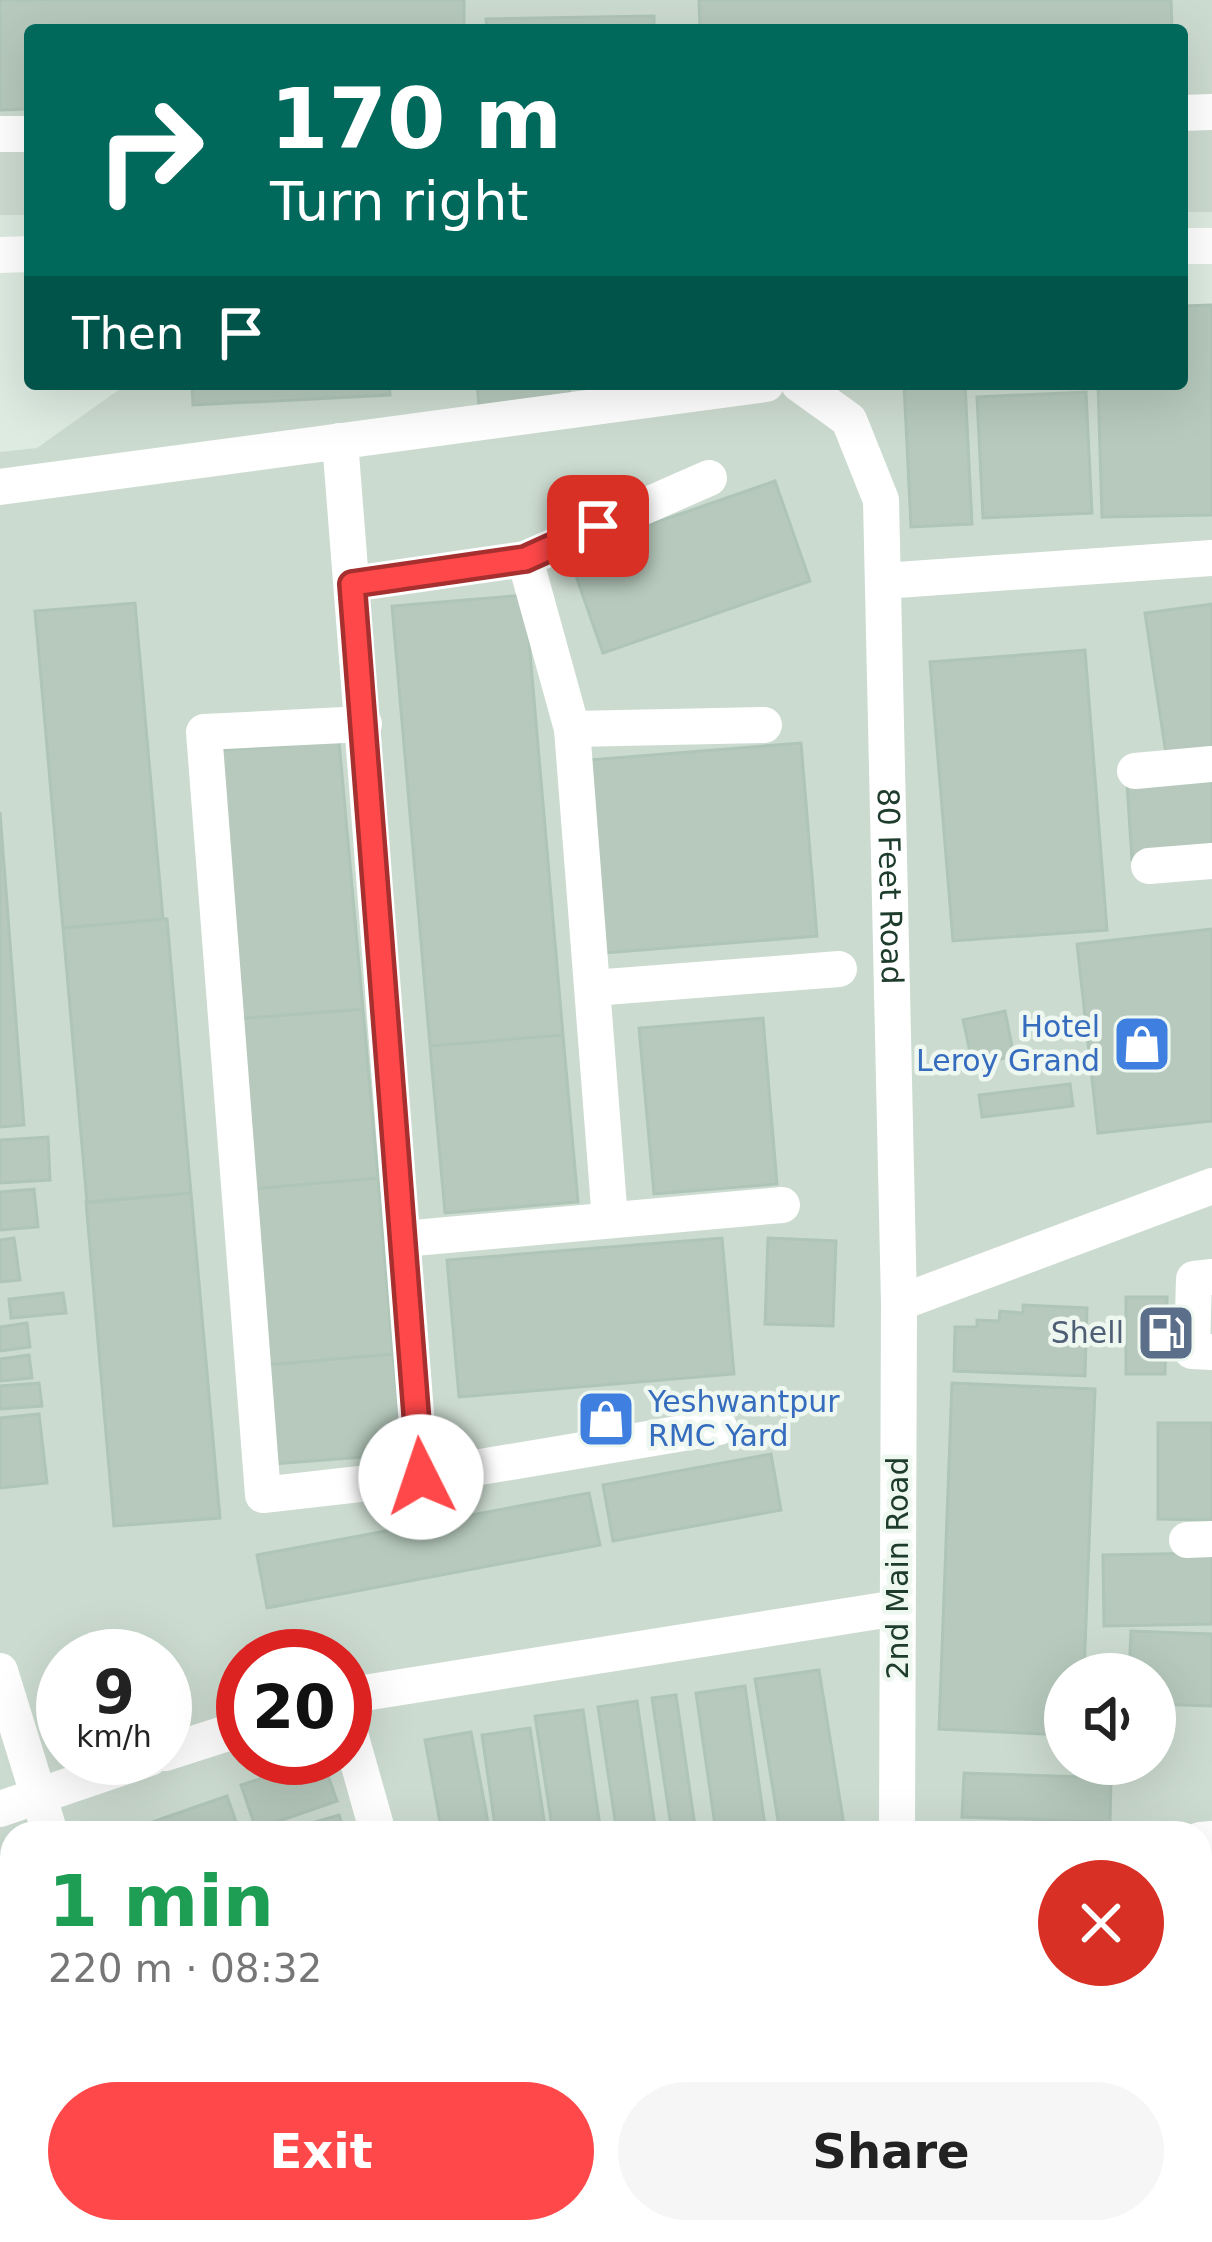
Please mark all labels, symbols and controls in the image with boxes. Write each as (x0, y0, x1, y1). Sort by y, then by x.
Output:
text: 170 m (270, 70, 562, 168)
icon: right (72, 72, 228, 228)
text: Turn right (270, 170, 529, 233)
icon: arrive (208, 300, 274, 366)
text: Then (72, 307, 184, 360)
pin (547, 475, 649, 577)
icon: arrive (565, 493, 631, 559)
street label: 80 Feet Road (870, 787, 910, 985)
place label: Hotel Leroy Grand (916, 1009, 1100, 1078)
shop icon: Hotel Leroy Grand (1111, 1013, 1173, 1075)
fuel station icon: Shell (1135, 1302, 1197, 1364)
place label: Shell (1051, 1315, 1124, 1350)
place label: Yeshwantpur RMC Yard (647, 1384, 840, 1453)
shop icon: Yeshwantpur RMC Yard (575, 1388, 637, 1450)
position arrow (358, 1414, 484, 1540)
street label: 2nd Main Road (880, 1456, 915, 1680)
speed limit sign: 20 (216, 1629, 372, 1785)
map controls (1044, 1653, 1176, 1785)
button: sound (1044, 1653, 1176, 1785)
text: 9 (93, 1657, 135, 1727)
text: km/h (76, 1719, 152, 1754)
text: 1 min (48, 1859, 274, 1943)
button: close (1038, 1860, 1164, 1986)
text: 220 m · 08:32 (48, 1946, 322, 1991)
button: Exit (48, 2082, 594, 2220)
button: Share (618, 2082, 1164, 2220)

